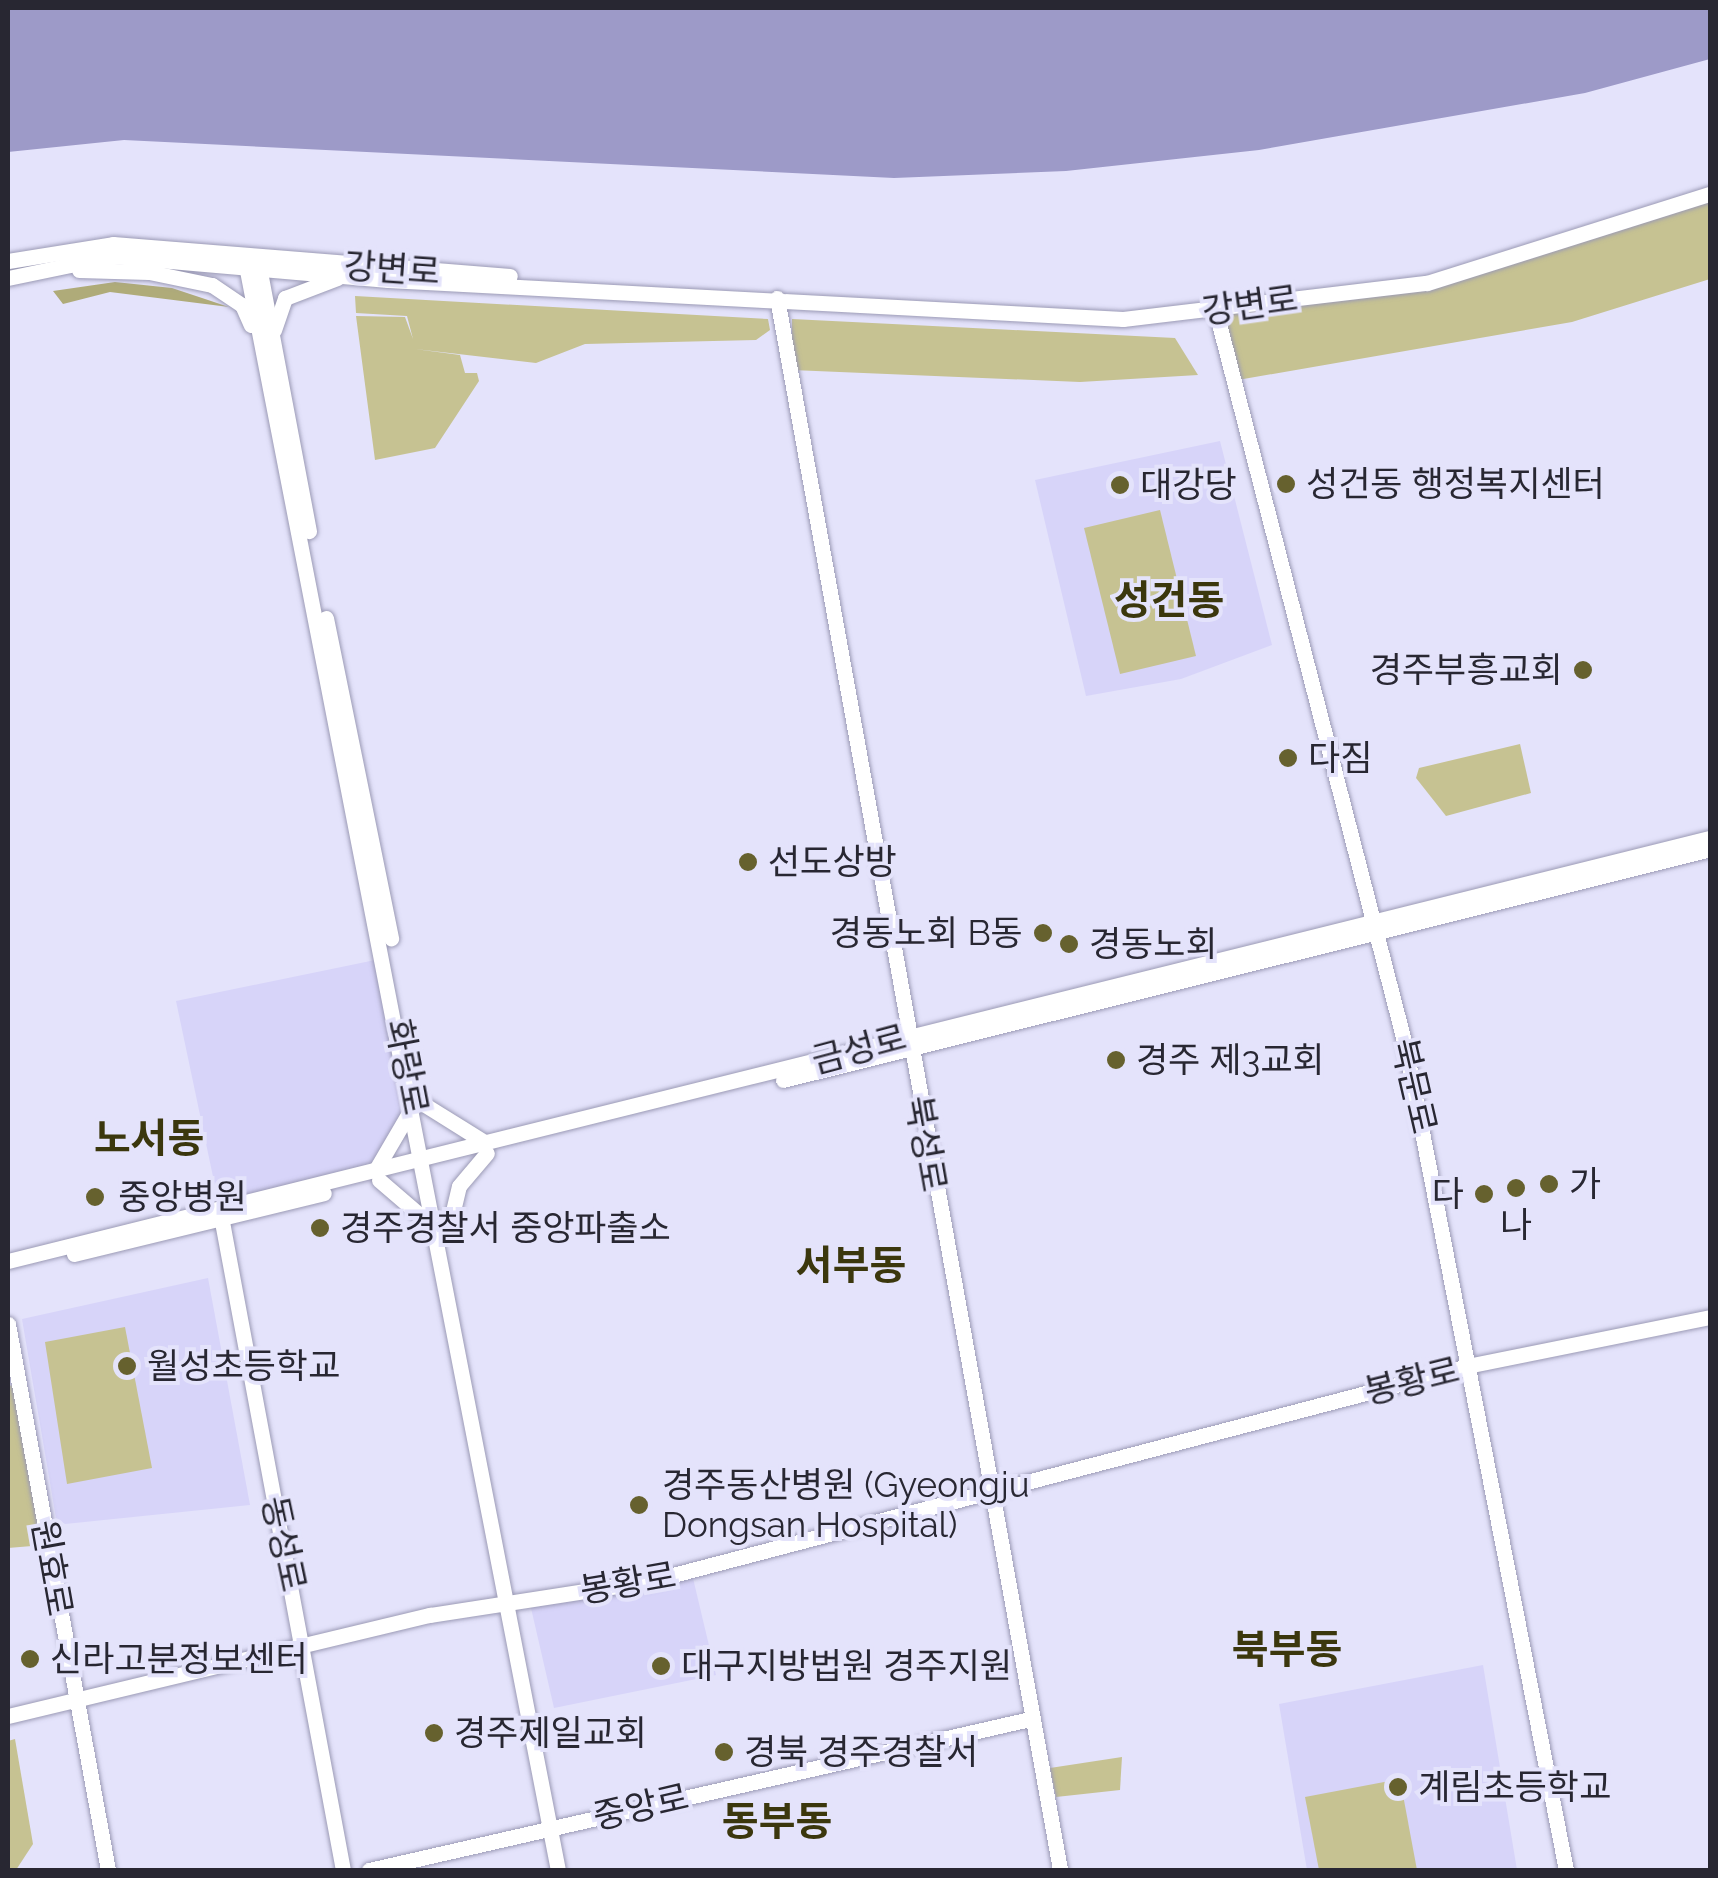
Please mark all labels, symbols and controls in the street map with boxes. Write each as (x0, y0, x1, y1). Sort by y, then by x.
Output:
street label: 강변로 (342, 245, 442, 293)
street label: 강변로 (1199, 277, 1301, 333)
place label: 성건동 행정복지센터 (1306, 463, 1605, 505)
place label: 대강당 (1140, 464, 1237, 506)
marker: 성건동 행정복지센터 (1275, 473, 1297, 495)
marker: 대강당 (1109, 474, 1131, 496)
district label: 성건동 (1114, 576, 1224, 624)
place label: 경주부흥교회 (1370, 649, 1563, 691)
marker: 경주부흥교회 (1572, 659, 1594, 681)
place label: 다짐 (1308, 737, 1372, 779)
marker: 다짐 (1277, 747, 1299, 769)
place label: 선도상방 (768, 841, 897, 883)
marker: 선도상방 (737, 851, 759, 873)
place label: 경동노회 B동 (830, 912, 1023, 954)
marker: 경동노회 B동 (1032, 922, 1054, 944)
place label: 경동노회 (1089, 923, 1218, 965)
marker: 경동노회 (1058, 933, 1080, 955)
street label: 화랑로 (377, 1016, 437, 1118)
street label: 금성로 (807, 1016, 911, 1082)
street label: 북문로 (1383, 1034, 1445, 1138)
place label: 경주 제3교회 (1136, 1039, 1325, 1081)
marker: 경주 제3교회 (1105, 1049, 1127, 1071)
street label: 북성로 (897, 1093, 955, 1195)
district label: 노서동 (94, 1114, 204, 1162)
place label: 가 (1569, 1163, 1601, 1205)
place label: 다 (1432, 1173, 1464, 1215)
marker: 가 (1538, 1173, 1560, 1195)
place label: 중앙병원 (118, 1176, 247, 1218)
marker: 나 (1505, 1177, 1527, 1199)
marker: 다 (1473, 1183, 1495, 1205)
marker: 중앙병원 (82, 1184, 108, 1210)
place label: 나 (1500, 1204, 1532, 1246)
place label: 경주경찰서 중앙파출소 (340, 1207, 671, 1249)
marker: 경주경찰서 중앙파출소 (309, 1217, 331, 1239)
district label: 서부동 (796, 1241, 906, 1289)
place label: 월성초등학교 (147, 1345, 340, 1387)
street label: 봉황로 (1360, 1349, 1464, 1413)
marker: 월성초등학교 (116, 1355, 138, 1377)
place label: 경주동산병원 (Gyeongju Dongsan Hospital) (662, 1464, 1029, 1546)
street label: 동성로 (253, 1492, 315, 1596)
marker: 경주동산병원 (Gyeongju Dongsan Hospital) (626, 1492, 652, 1518)
street label: 원효로 (23, 1517, 81, 1619)
street label: 봉황로 (577, 1554, 679, 1612)
district label: 북부동 (1232, 1625, 1342, 1673)
place label: 신라고분정보센터 (50, 1638, 308, 1680)
place label: 대구지방법원 경주지원 (681, 1645, 1012, 1687)
marker: 신라고분정보센터 (19, 1648, 41, 1670)
marker: 대구지방법원 경주지원 (650, 1655, 672, 1677)
place label: 경주제일교회 (454, 1712, 647, 1754)
marker: 경주제일교회 (423, 1722, 445, 1744)
place label: 경북 경주경찰서 (744, 1731, 978, 1773)
marker: 경북 경주경찰서 (713, 1741, 735, 1763)
place label: 계림초등학교 (1418, 1766, 1611, 1808)
street label: 중앙로 (589, 1776, 693, 1838)
marker: 계림초등학교 (1387, 1776, 1409, 1798)
district label: 동부동 (722, 1797, 832, 1845)

